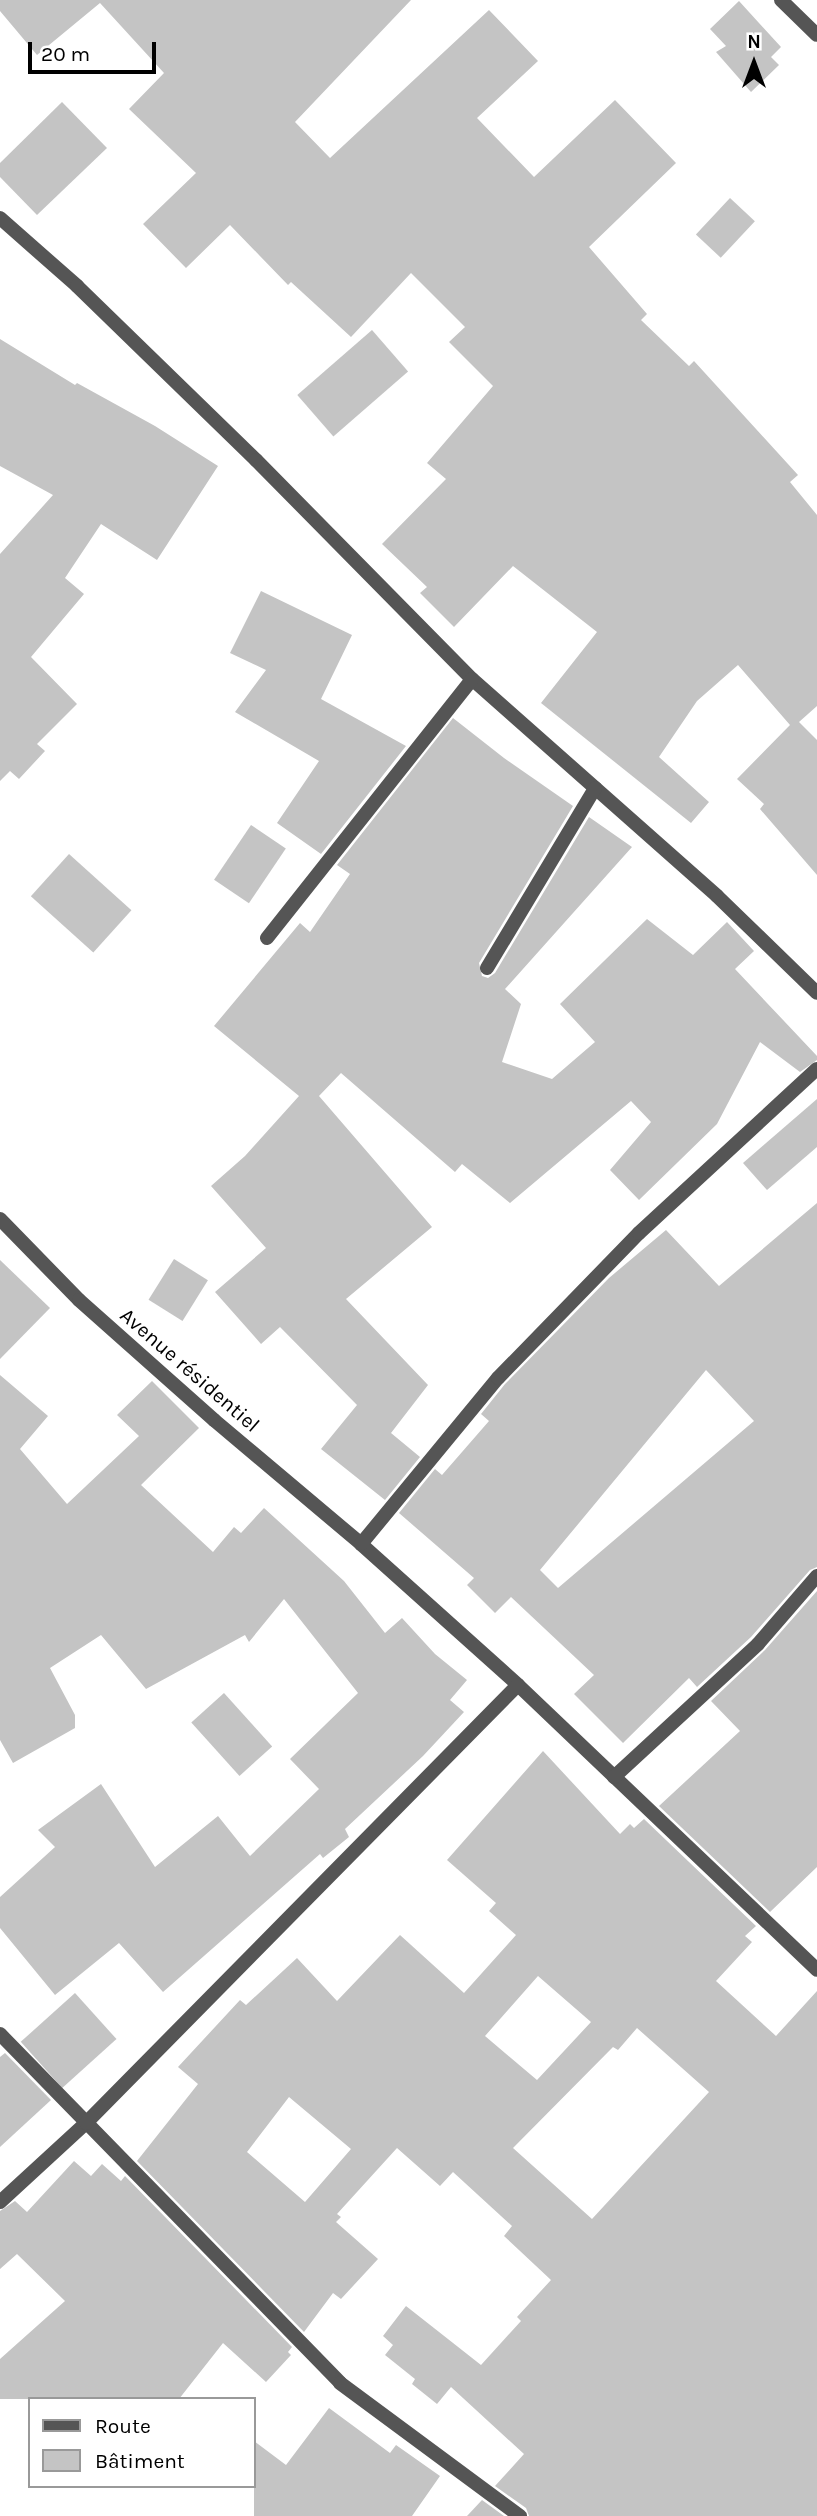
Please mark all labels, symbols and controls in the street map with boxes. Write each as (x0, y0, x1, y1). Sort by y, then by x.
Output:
scale bar (32, 28, 159, 72)
north arrow (719, 28, 789, 98)
text: N (747, 31, 761, 53)
text: 20 m (41, 42, 90, 66)
street label: Avenue résidentiel (115, 1303, 265, 1437)
legend (28, 2397, 256, 2488)
text: Route (95, 2414, 151, 2438)
text: Bâtiment (95, 2449, 185, 2473)

